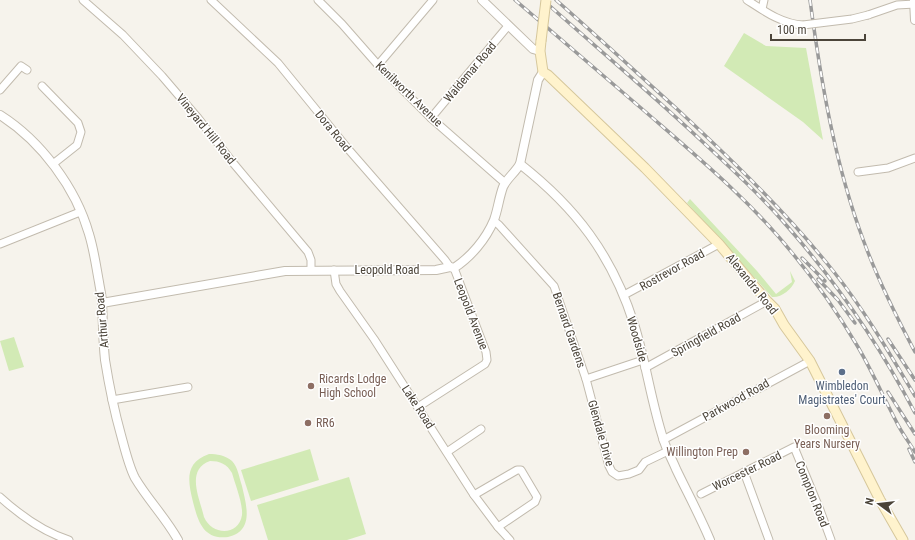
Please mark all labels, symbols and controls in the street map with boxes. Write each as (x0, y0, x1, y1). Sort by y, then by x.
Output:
scale bar (771, 16, 865, 42)
text: 100 m (777, 23, 807, 37)
street label: Waldemar Road (441, 39, 499, 105)
street label: Kenilworth Avenue (373, 58, 446, 130)
street label: Vineyard Hill Road (173, 91, 239, 167)
street label: Dora Road (312, 108, 354, 154)
street label: Rostrevor Road (637, 246, 707, 294)
street label: Alexandra Road (723, 251, 781, 317)
street label: Leopold Road (355, 263, 419, 277)
street label: Leopold Avenue (451, 276, 491, 352)
street label: Bernard Gardens (550, 290, 588, 370)
street label: Arthur Road (93, 291, 111, 349)
street label: Springfield Road (669, 310, 743, 360)
street label: Woodside (624, 315, 650, 364)
marker: Wimbledon Magistrates' Court (837, 367, 847, 377)
place label: Ricards Lodge High School (319, 372, 387, 400)
street label: Parkwood Road (700, 376, 772, 424)
place label: Wimbledon Magistrates' Court (798, 379, 886, 407)
marker: Ricards Lodge High School (306, 381, 316, 391)
street label: Lake Road (399, 383, 437, 431)
street label: Glendale Drive (585, 398, 617, 468)
marker: Blooming Years Nursery (822, 411, 832, 421)
place label: RR6 (316, 416, 335, 430)
marker: RR6 (303, 418, 313, 428)
place label: Blooming Years Nursery (794, 423, 860, 451)
place label: Willington Prep (666, 445, 738, 459)
marker: Willington Prep (741, 447, 751, 457)
street label: Worcester Road (710, 448, 784, 494)
street label: Compton Road (792, 459, 832, 529)
north arrow (859, 484, 899, 524)
text: N (863, 496, 877, 506)

